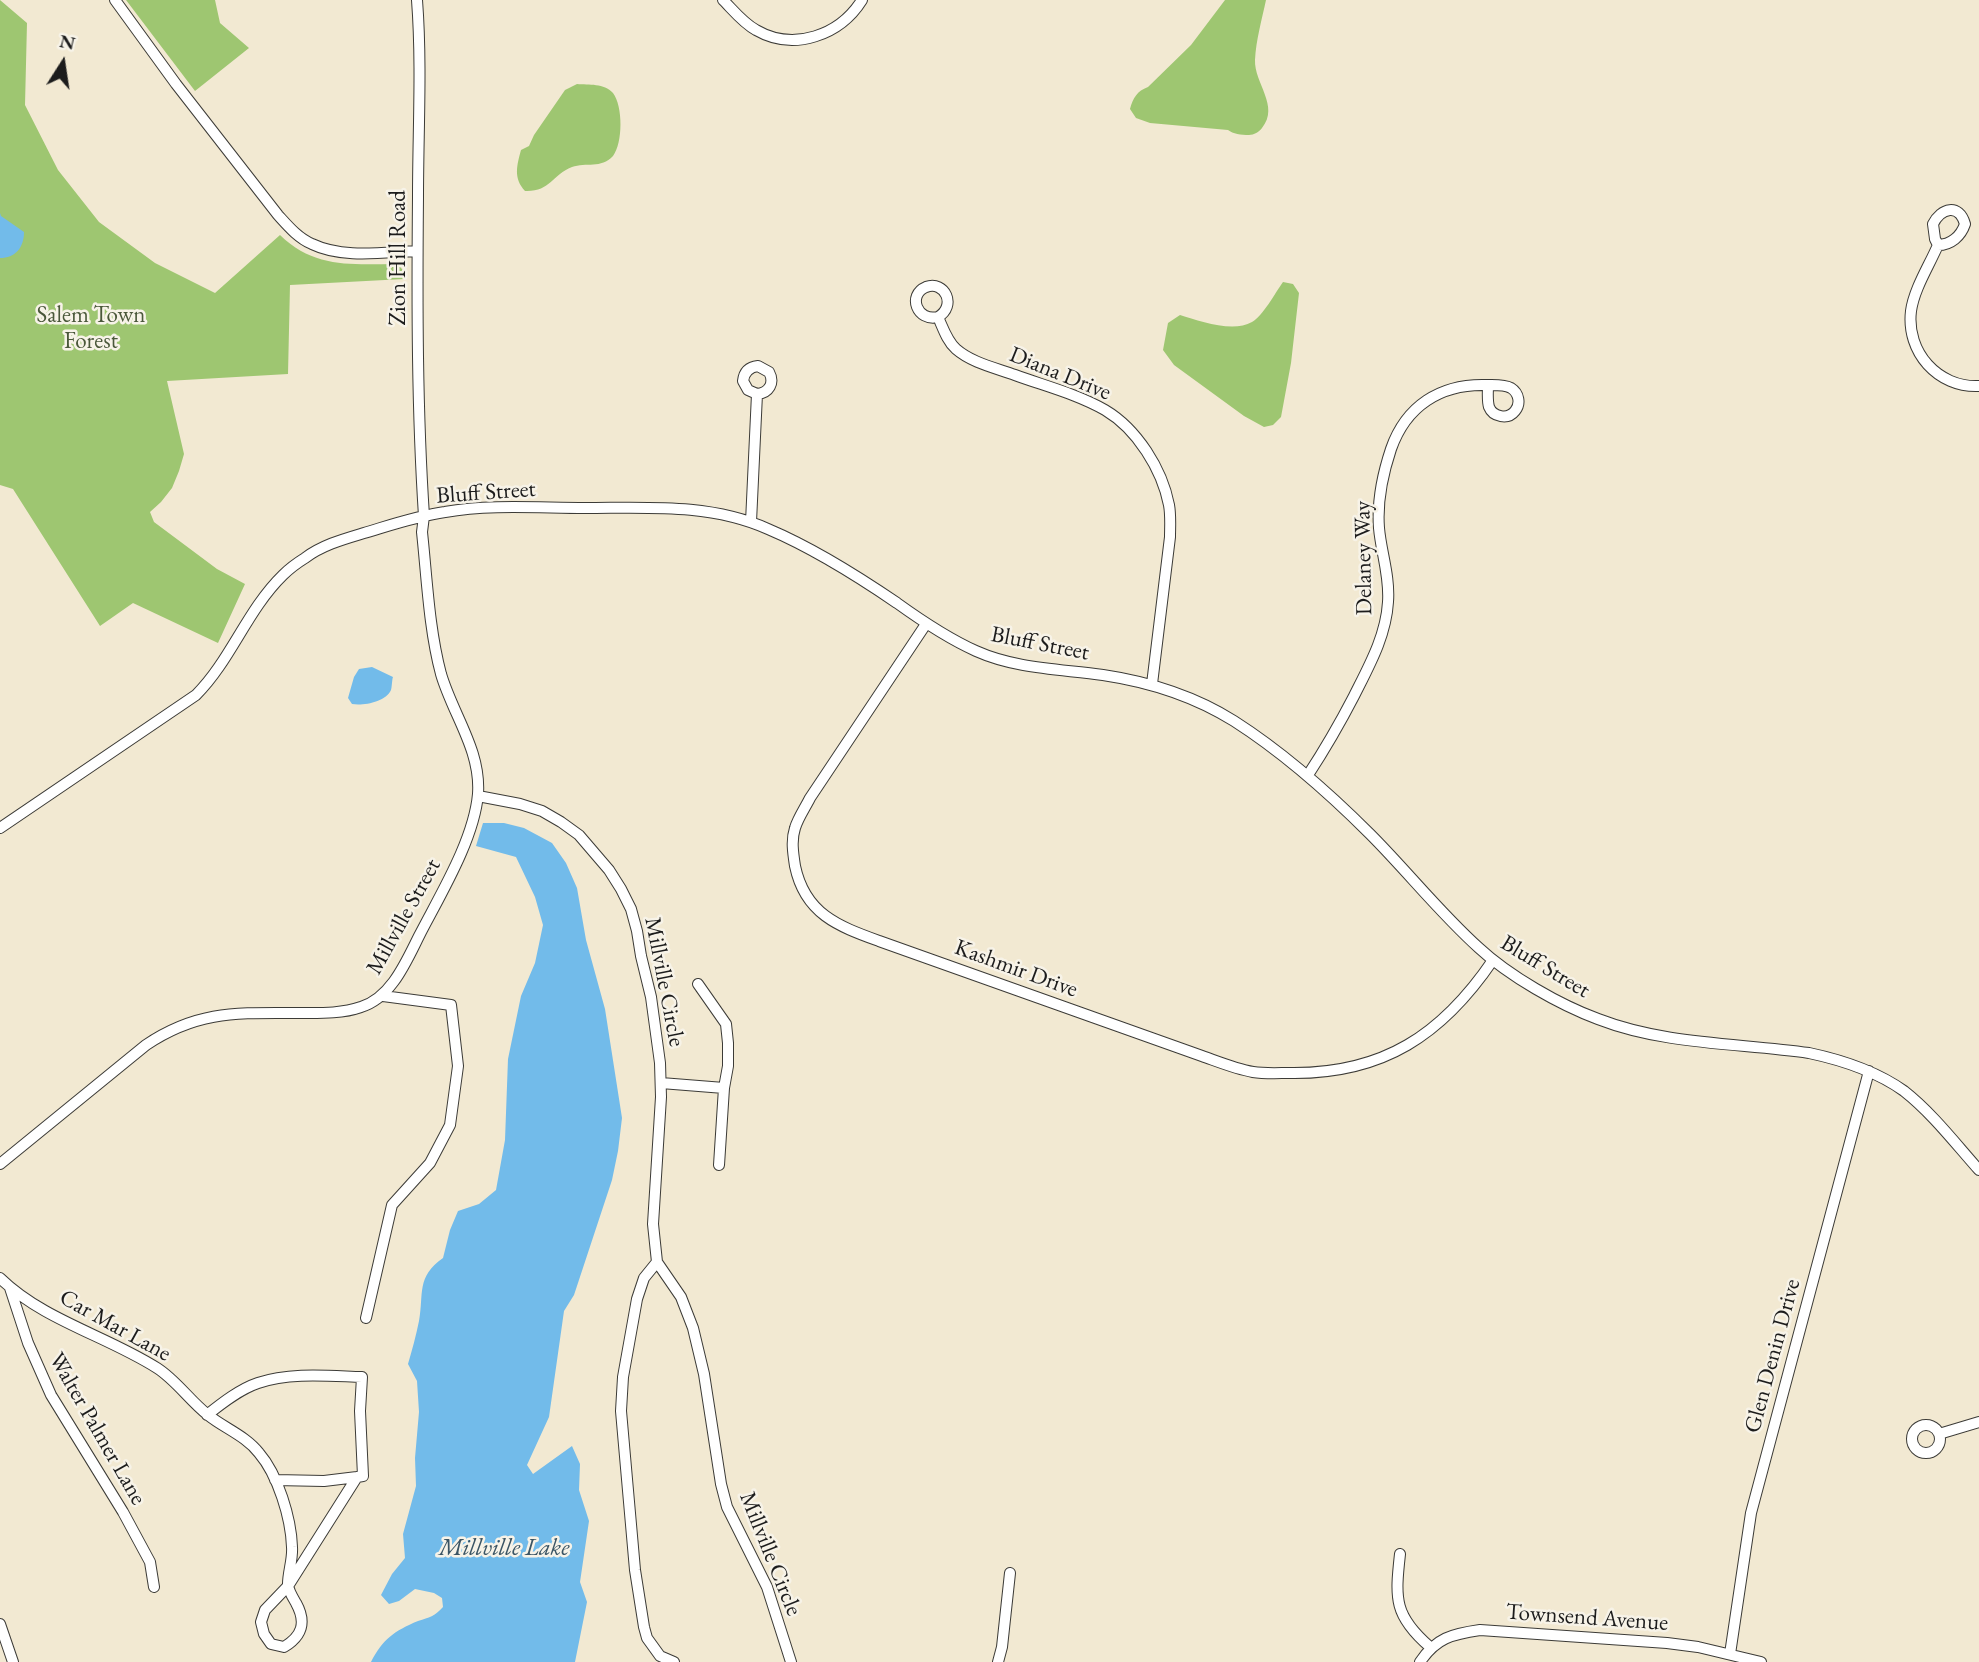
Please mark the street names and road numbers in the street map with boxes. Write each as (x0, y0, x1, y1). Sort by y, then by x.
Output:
street label: Zion Hill Road (385, 190, 413, 326)
street label: Diana Drive (1005, 341, 1115, 407)
street label: Bluff Street (435, 476, 537, 510)
street label: Delaney Way (1349, 500, 1379, 616)
street label: Bluff Street (989, 621, 1091, 667)
street label: Millville Street (361, 854, 447, 980)
street label: Millville Circle (638, 915, 690, 1049)
street label: Bluff Street (1495, 930, 1595, 1004)
street label: Kashmir Drive (951, 934, 1081, 1004)
street label: Glen Denin Drive (1739, 1276, 1807, 1436)
street label: Car Mar Lane (54, 1284, 176, 1368)
street label: Walter Palmer Lane (42, 1348, 152, 1510)
street label: Millville Circle (733, 1488, 807, 1620)
street label: Townsend Avenue (1505, 1599, 1669, 1637)

